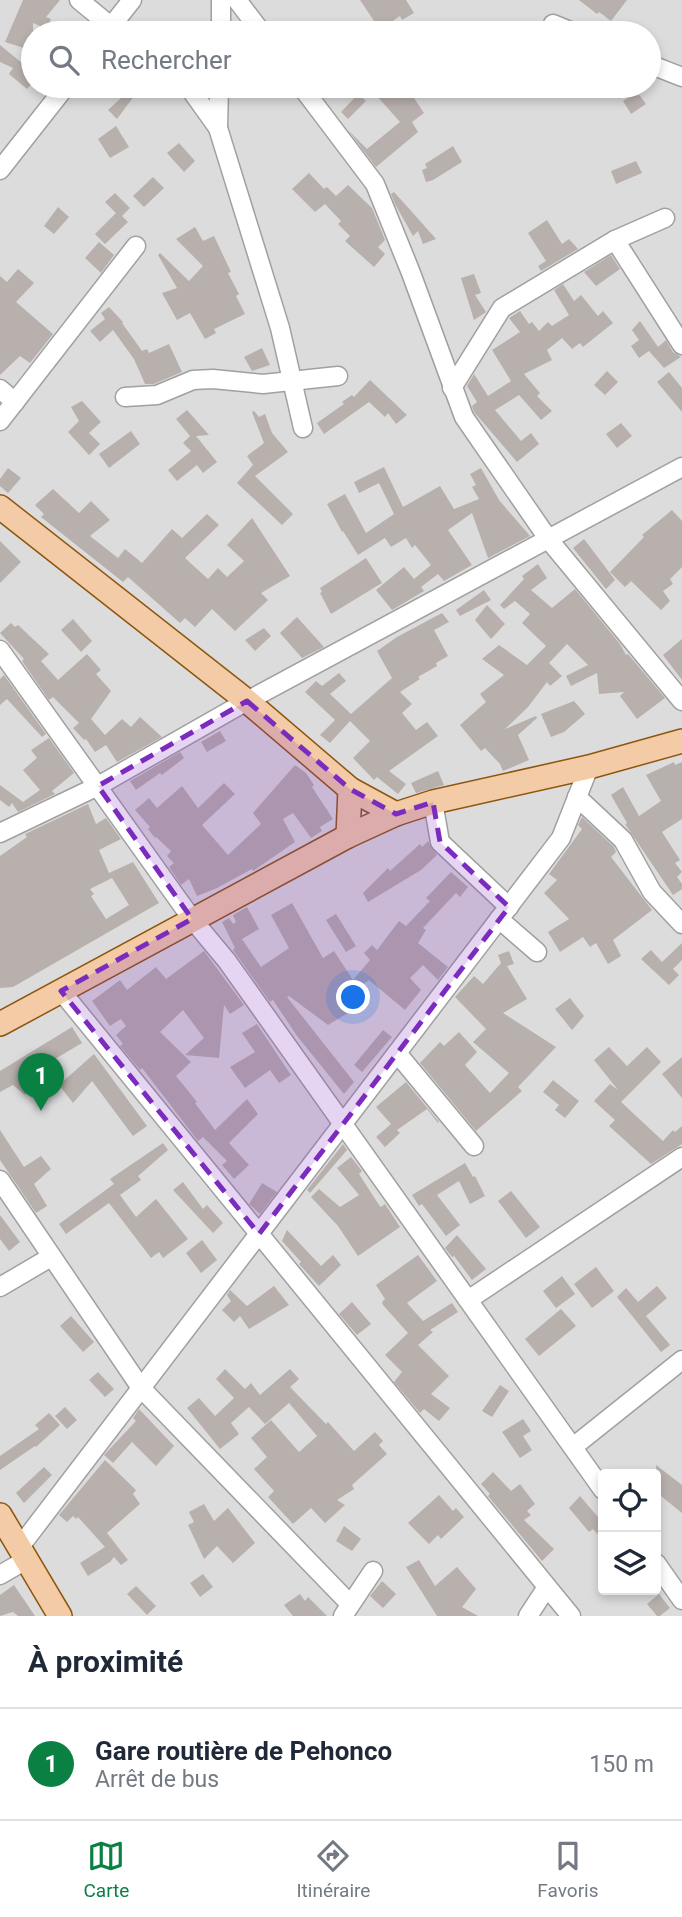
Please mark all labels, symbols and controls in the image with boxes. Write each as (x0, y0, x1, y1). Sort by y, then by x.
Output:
search box (21, 21, 661, 98)
icon: search (45, 41, 83, 79)
text: Rechercher (101, 45, 232, 75)
your location (336, 980, 370, 1014)
pin: 1 (18, 1053, 64, 1111)
map controls (598, 1469, 661, 1595)
button: locate (598, 1469, 661, 1532)
button: layers (598, 1532, 661, 1595)
text: À proximité (28, 1644, 183, 1679)
text: Gare routière de Pehonco (95, 1736, 392, 1766)
text: 1 (44, 1751, 58, 1778)
text: 150 m (589, 1751, 654, 1778)
text: Arrêt de bus (95, 1766, 219, 1793)
tab: Carte (84, 1837, 129, 1902)
tab: Itinéraire (296, 1837, 370, 1902)
tab: Favoris (537, 1837, 599, 1902)

